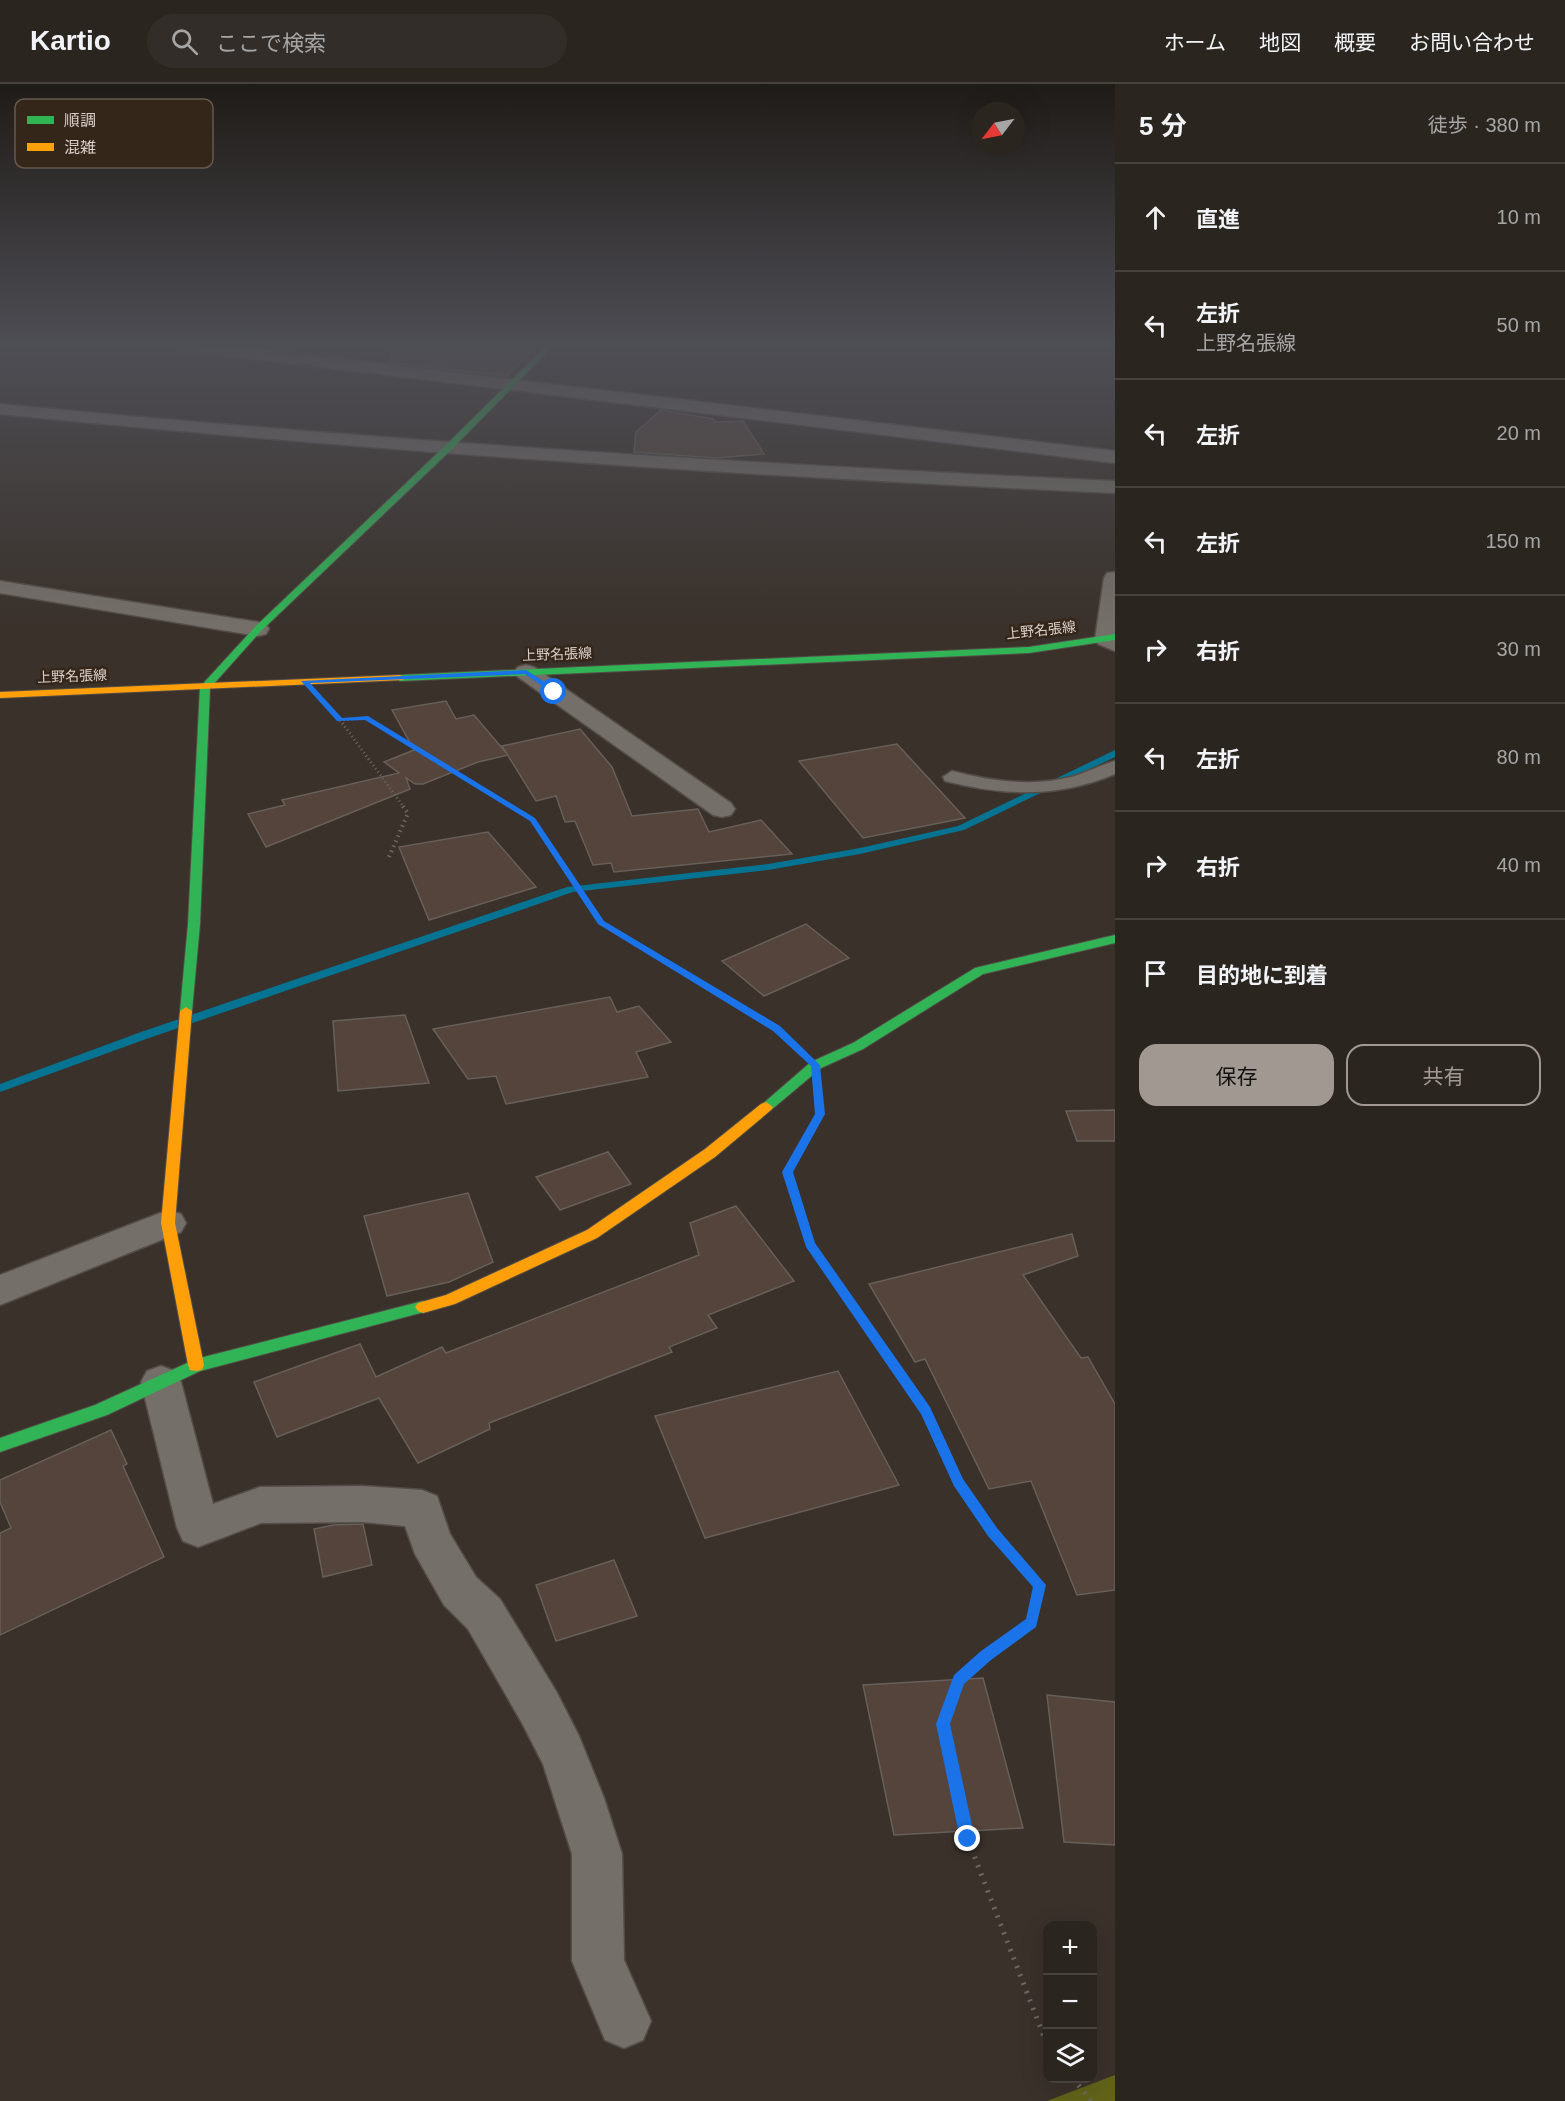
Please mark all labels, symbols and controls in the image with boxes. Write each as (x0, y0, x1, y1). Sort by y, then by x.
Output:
search box (147, 14, 567, 68)
text: Kartio (30, 25, 111, 56)
icon: search (168, 25, 201, 58)
text: ここで検索 (216, 31, 326, 56)
text: ホーム (1164, 31, 1226, 54)
text: 地図 (1259, 31, 1301, 54)
text: 概要 (1334, 31, 1376, 54)
text: お問い合わせ (1409, 31, 1535, 54)
legend (15, 99, 213, 168)
north arrow (971, 102, 1025, 156)
text: 5 分 (1139, 111, 1187, 141)
text: 順調 (64, 112, 96, 129)
text: 徒歩 · 380 m (1428, 114, 1541, 136)
text: 混雑 (64, 139, 96, 156)
icon: ahead (1139, 201, 1172, 234)
text: 10 m (1497, 206, 1541, 228)
text: 直進 (1196, 207, 1240, 232)
text: 左折 (1196, 301, 1240, 326)
icon: left (1139, 309, 1172, 342)
text: 50 m (1497, 314, 1541, 336)
text: 上野名張線 (1196, 332, 1296, 354)
icon: left (1139, 417, 1172, 450)
text: 20 m (1497, 422, 1541, 444)
text: 左折 (1196, 423, 1240, 448)
icon: left (1139, 525, 1172, 558)
text: 150 m (1485, 530, 1541, 552)
text: 左折 (1196, 531, 1240, 556)
street label: 上野名張線 (1005, 618, 1077, 642)
icon: right (1139, 633, 1172, 666)
text: 30 m (1497, 638, 1541, 660)
text: 右折 (1196, 639, 1240, 664)
street label: 上野名張線 (522, 645, 592, 663)
street label: 上野名張線 (37, 667, 107, 685)
route start (540, 678, 566, 704)
icon: left (1139, 741, 1172, 774)
text: 80 m (1497, 746, 1541, 768)
text: 左折 (1196, 747, 1240, 772)
icon: right (1139, 849, 1172, 882)
text: 40 m (1497, 854, 1541, 876)
text: 右折 (1196, 855, 1240, 880)
icon: arrive (1139, 957, 1172, 990)
text: 目的地に到着 (1196, 963, 1328, 988)
button: 保存 (1139, 1044, 1334, 1106)
button: 共有 (1346, 1044, 1541, 1106)
route end (954, 1825, 980, 1851)
map controls (1043, 1921, 1097, 2083)
button: + (1043, 1921, 1097, 1975)
button: − (1043, 1975, 1097, 2029)
button: layers (1043, 2029, 1097, 2083)

